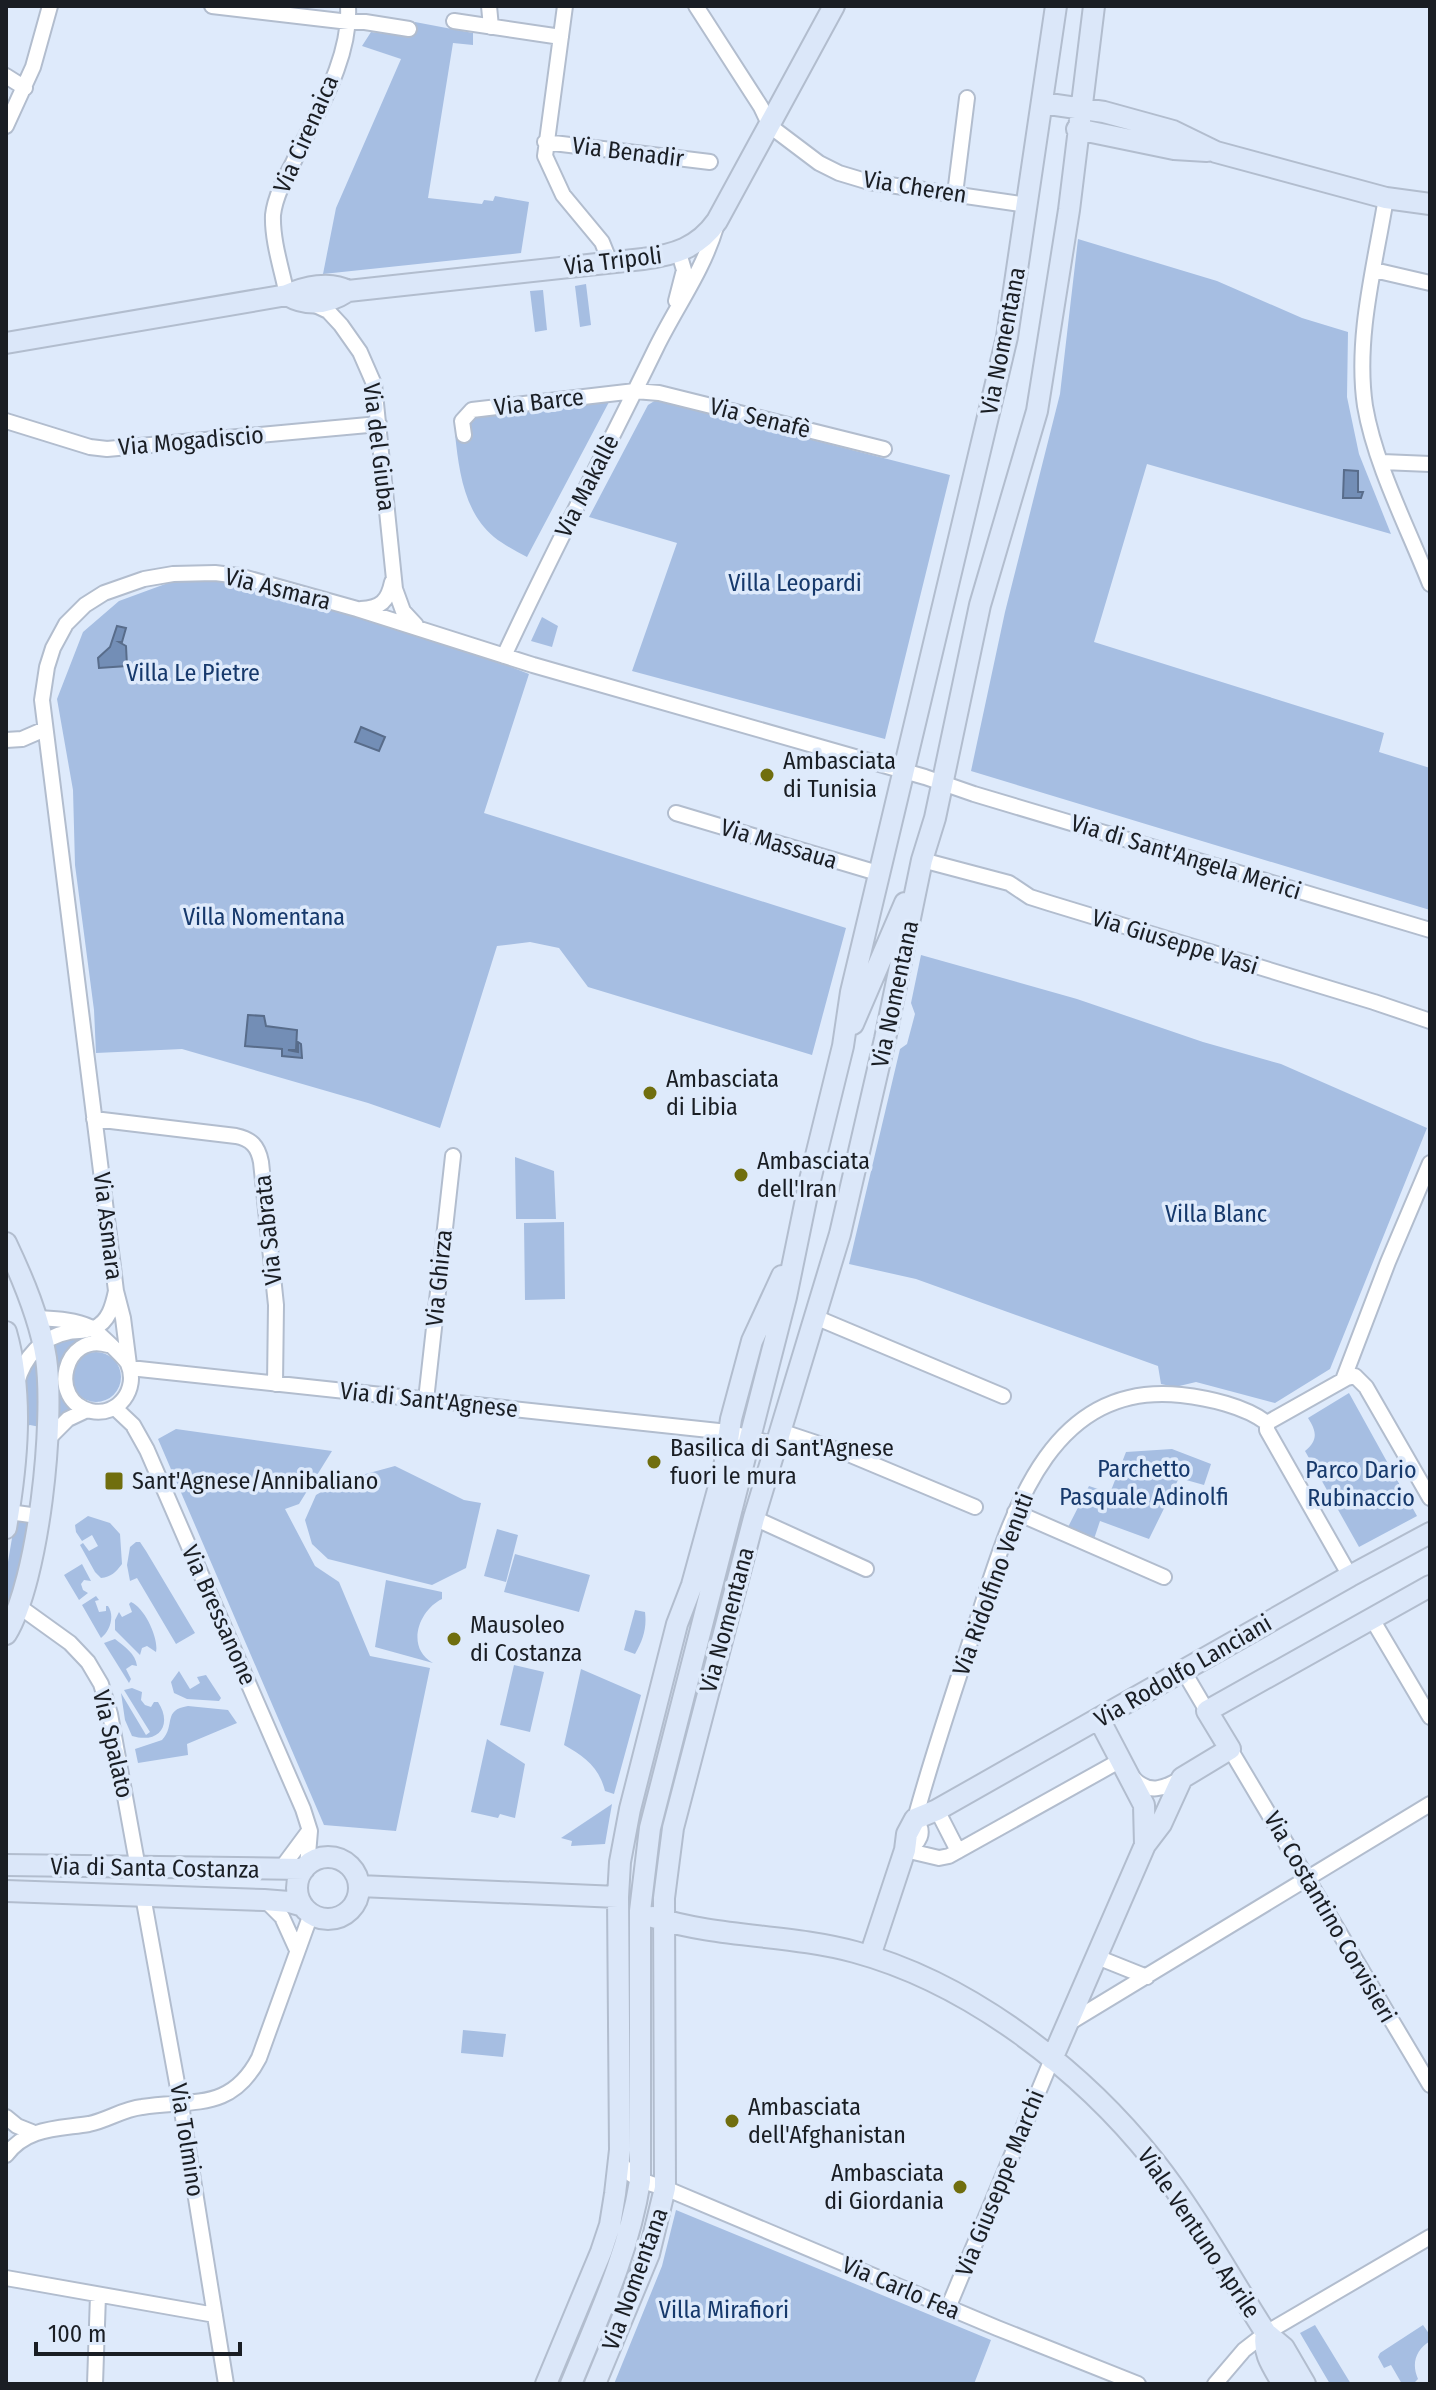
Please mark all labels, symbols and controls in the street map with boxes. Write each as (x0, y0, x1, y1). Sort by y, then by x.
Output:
street label: Via Cirenaica (268, 71, 344, 197)
street label: Via Benadir (571, 131, 686, 173)
street label: Via Cheren (861, 165, 969, 209)
street label: Via Tripoli (563, 241, 663, 281)
street label: Via Nomentana (975, 265, 1031, 417)
street label: Via del Giuba (357, 381, 401, 513)
street label: Via Barce (493, 383, 585, 421)
street label: Via Senafè (707, 392, 813, 444)
street label: Via Mogadiscio (117, 421, 265, 461)
street label: Via Makallè (549, 430, 625, 542)
street label: Via Asmara (222, 562, 334, 616)
park label: Villa Leopardi (728, 569, 862, 597)
park label: Villa Le Pietre (126, 659, 260, 687)
place label: Ambasciata di Tunisia (783, 747, 896, 803)
marker: Ambasciata di Tunisia (758, 766, 776, 784)
street label: Via di Sant'Angela Merici (1067, 809, 1305, 905)
street label: Via Massaua (717, 813, 841, 875)
park label: Villa Nomentana (183, 903, 345, 931)
street label: Via Giuseppe Vasi (1089, 903, 1261, 981)
street label: Via Nomentana (866, 918, 924, 1070)
place label: Ambasciata di Libia (666, 1065, 779, 1121)
marker: Ambasciata di Libia (641, 1084, 659, 1102)
place label: Ambasciata dell'Iran (757, 1147, 870, 1203)
marker: Ambasciata dell'Iran (732, 1166, 750, 1184)
street label: Via Asmara (88, 1171, 128, 1281)
street label: Via Sabrata (248, 1173, 288, 1287)
park label: Villa Blanc (1165, 1200, 1267, 1228)
street label: Via Ghirza (420, 1228, 458, 1328)
street label: Via di Sant'Agnese (339, 1377, 519, 1423)
place label: Basilica di Sant'Agnese fuori le mura (670, 1434, 894, 1490)
marker: Basilica di Sant'Agnese fuori le mura (645, 1453, 663, 1471)
park label: Parchetto Pasquale Adinolfi (1059, 1455, 1229, 1511)
park label: Parco Dario Rubinaccio (1305, 1456, 1417, 1512)
place label: Sant'Agnese/Annibaliano (132, 1467, 378, 1495)
marker: Sant'Agnese/Annibaliano (103, 1470, 125, 1492)
street label: Via Ridolfino Venuti (947, 1489, 1039, 1679)
street label: Via Bressanone (176, 1541, 262, 1689)
street label: Via Nomentana (694, 1544, 760, 1696)
street label: Via Rodolfo Lanciani (1089, 1609, 1277, 1733)
place label: Mausoleo di Costanza (470, 1611, 582, 1667)
marker: Mausoleo di Costanza (445, 1630, 463, 1648)
street label: Via Spalato (87, 1687, 139, 1801)
street label: Via Costantino Corvisieri (1258, 1806, 1402, 2028)
street label: Via di Santa Costanza (50, 1852, 260, 1884)
street label: Via Tolmino (164, 2081, 210, 2199)
street label: Via Giuseppe Marchi (950, 2086, 1050, 2280)
place label: Ambasciata dell'Afghanistan (748, 2093, 906, 2149)
marker: Ambasciata dell'Afghanistan (723, 2112, 741, 2130)
street label: Viale Ventuno Aprile (1132, 2143, 1266, 2323)
place label: Ambasciata di Giordania (824, 2159, 944, 2215)
marker: Ambasciata di Giordania (951, 2178, 969, 2196)
street label: Via Nomentana (596, 2204, 674, 2354)
street label: Via Carlo Fea (838, 2251, 964, 2325)
park label: Villa Mirafiori (659, 2296, 789, 2324)
scale bar (36, 2306, 240, 2356)
text: 100 m (48, 2320, 106, 2348)

